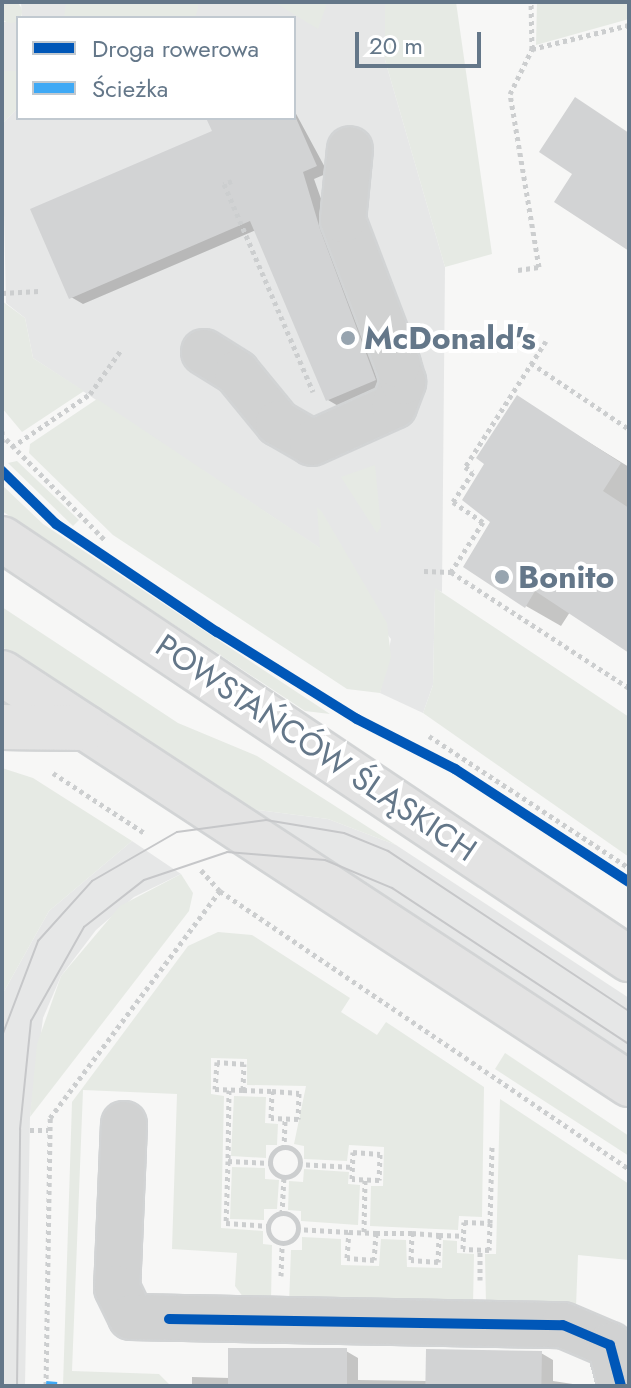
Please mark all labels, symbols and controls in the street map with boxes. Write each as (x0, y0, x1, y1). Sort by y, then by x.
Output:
legend (16, 16, 296, 120)
scale bar (359, 16, 485, 66)
text: 20 m (369, 28, 423, 63)
text: Droga rowerowa (92, 31, 259, 66)
text: Ścieżka (92, 71, 168, 106)
place label: McDonald's (364, 319, 536, 357)
marker: McDonald's (339, 329, 357, 347)
place label: Bonito (518, 558, 614, 596)
marker: Bonito (493, 568, 511, 586)
street label: POWSTAŃCÓW ŚLĄSKICH (148, 626, 484, 870)

